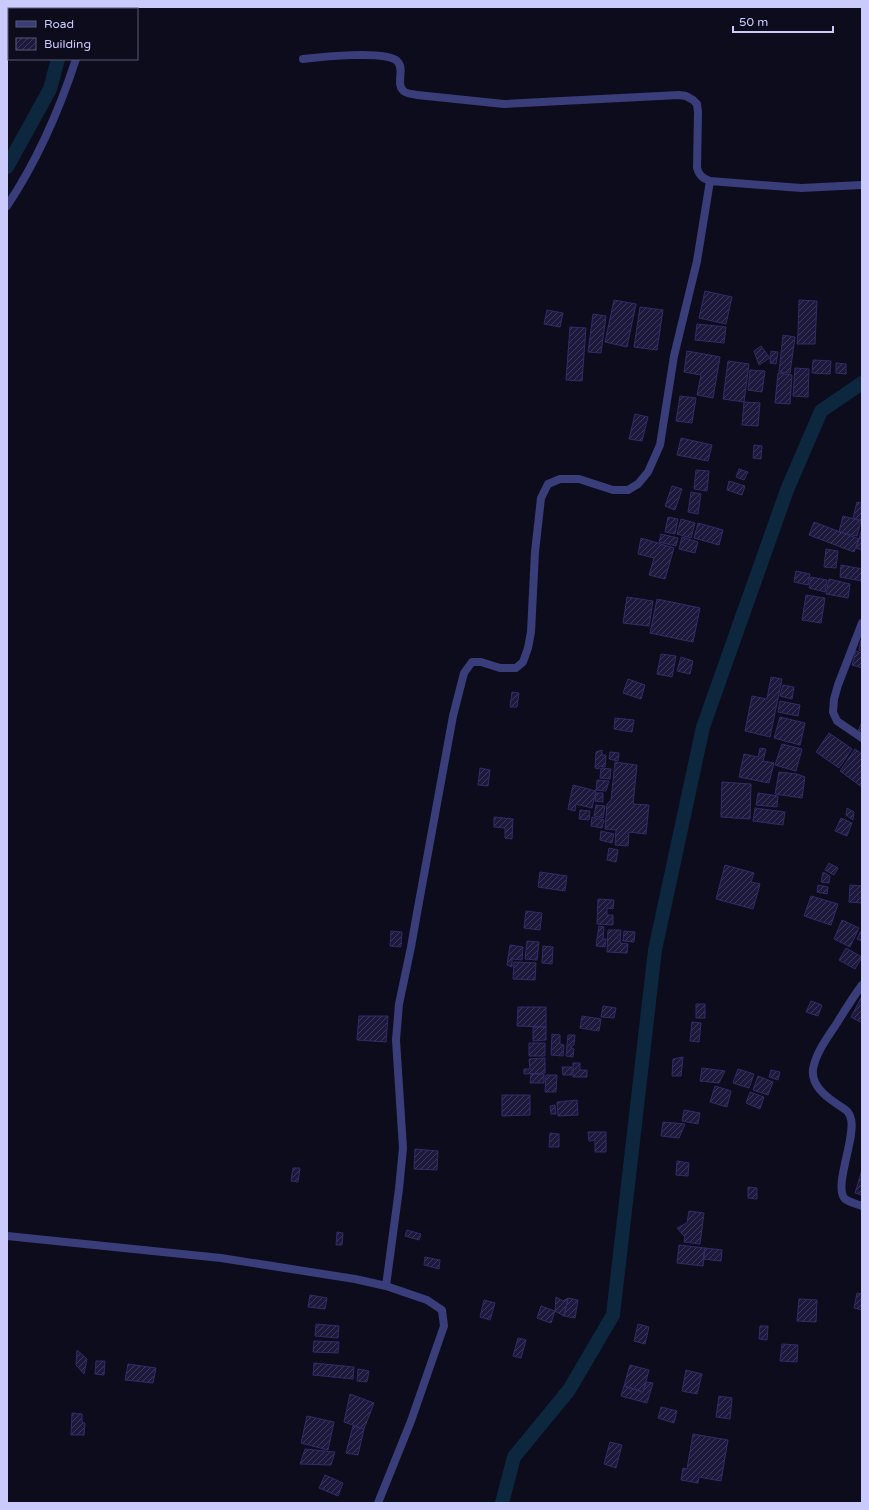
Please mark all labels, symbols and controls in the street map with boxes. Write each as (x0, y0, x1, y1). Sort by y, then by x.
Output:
legend (8, 8, 138, 60)
scale bar (733, 8, 833, 34)
text: 50 m (739, 15, 768, 29)
text: Road (44, 17, 74, 31)
text: Building (44, 37, 91, 51)

